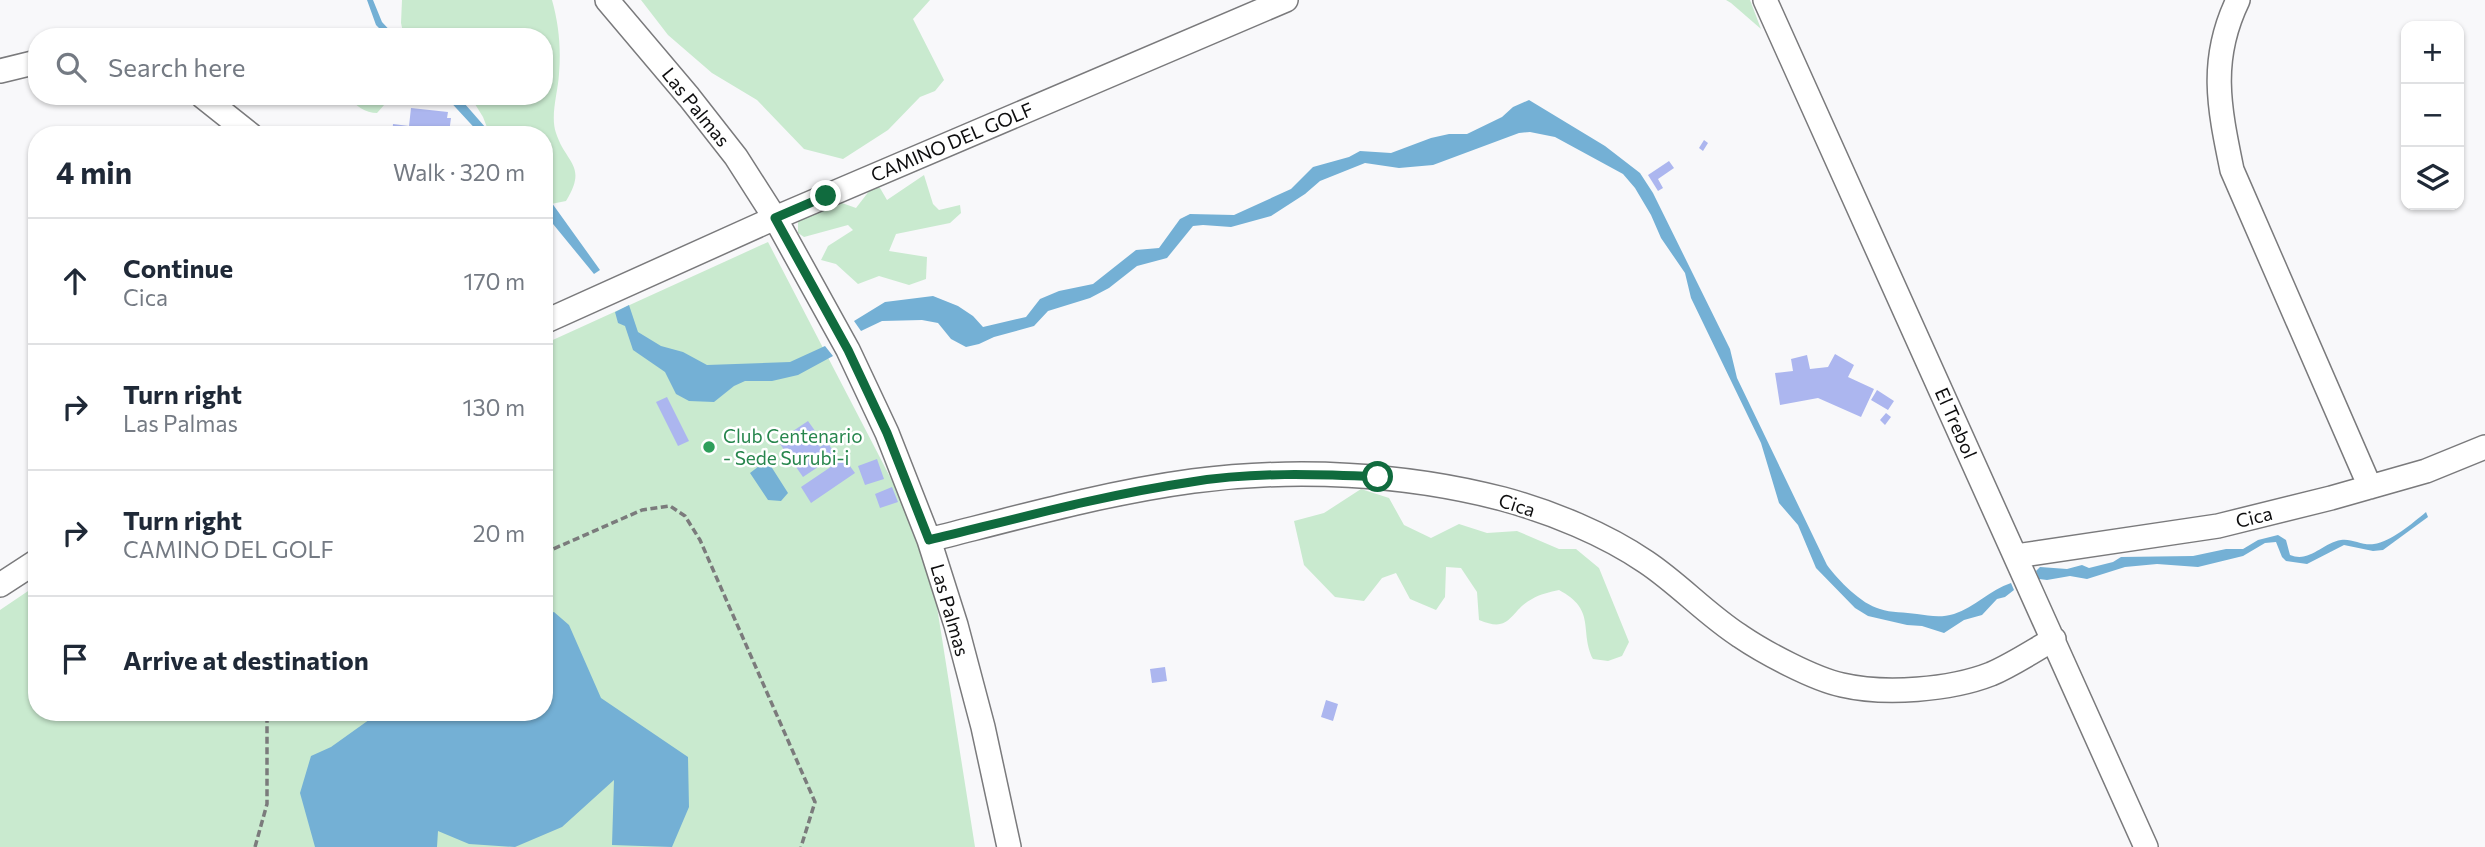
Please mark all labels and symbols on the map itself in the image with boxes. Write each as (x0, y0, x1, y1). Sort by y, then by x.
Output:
street label: Las Palmas (658, 63, 735, 151)
street label: CAMINO DEL GOLF (867, 97, 1037, 186)
route end (810, 180, 841, 211)
street label: El Trebol (1931, 384, 1982, 462)
place label: Club Centenario - Sede Surubi-i (723, 424, 863, 469)
marker: Club Centenario - Sede Surubi-i (701, 439, 717, 455)
route start (1362, 461, 1393, 492)
street label: Cica (1496, 488, 1538, 521)
street label: Cica (2233, 501, 2275, 532)
street label: Las Palmas (926, 561, 975, 659)

